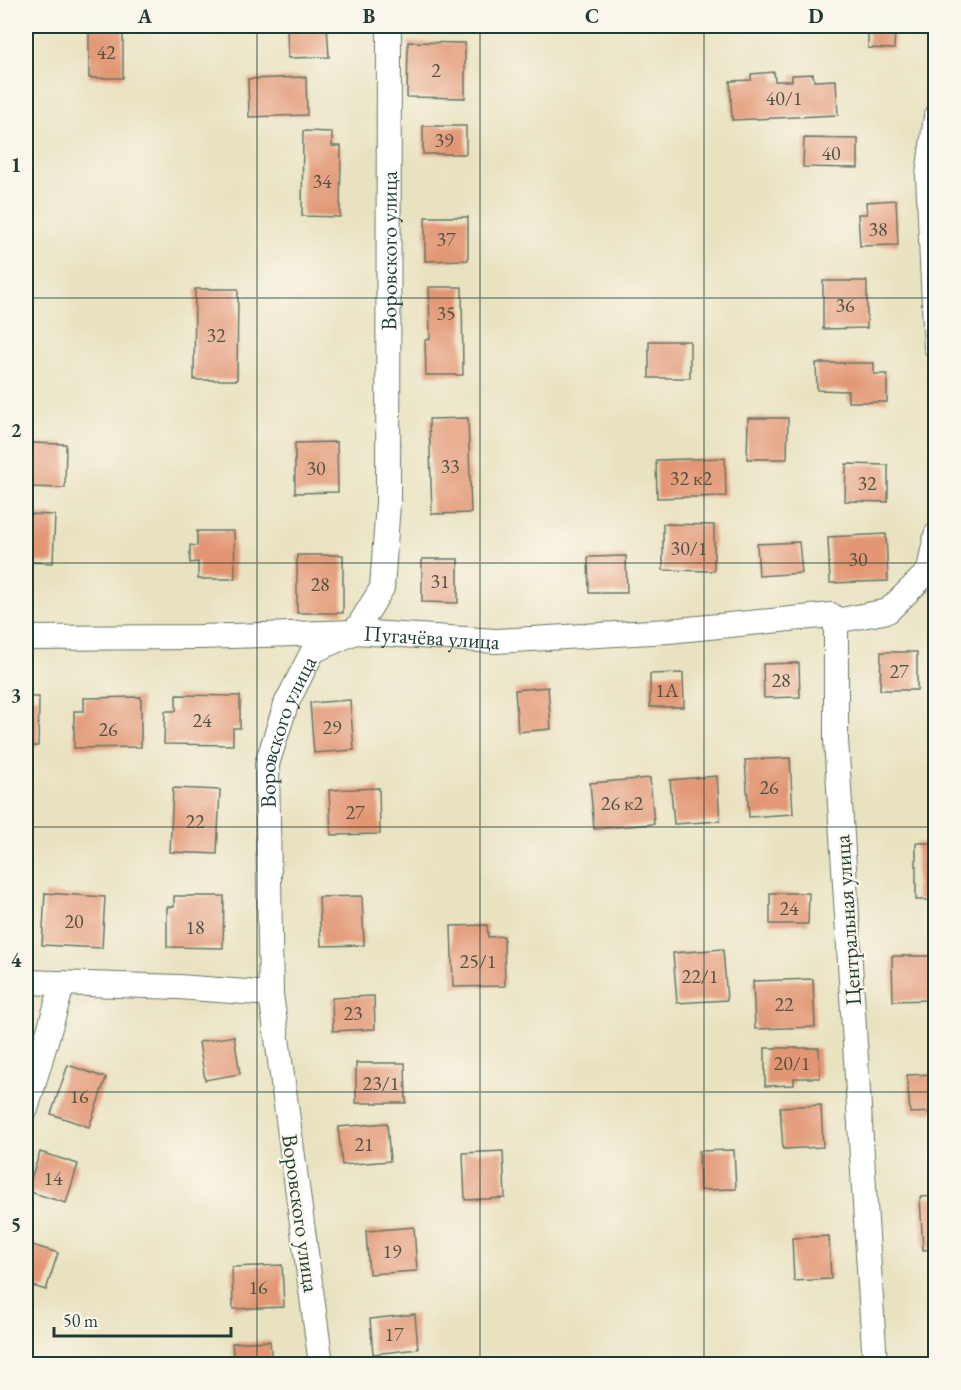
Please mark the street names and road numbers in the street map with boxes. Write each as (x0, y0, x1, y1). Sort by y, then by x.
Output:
street label: Воровского улица (374, 171, 404, 331)
street label: Пугачёва улица (363, 619, 501, 656)
street label: Воровского улица (253, 651, 323, 808)
street label: Центральная улица (827, 833, 868, 1006)
street label: Воровского улица (275, 1132, 326, 1294)

